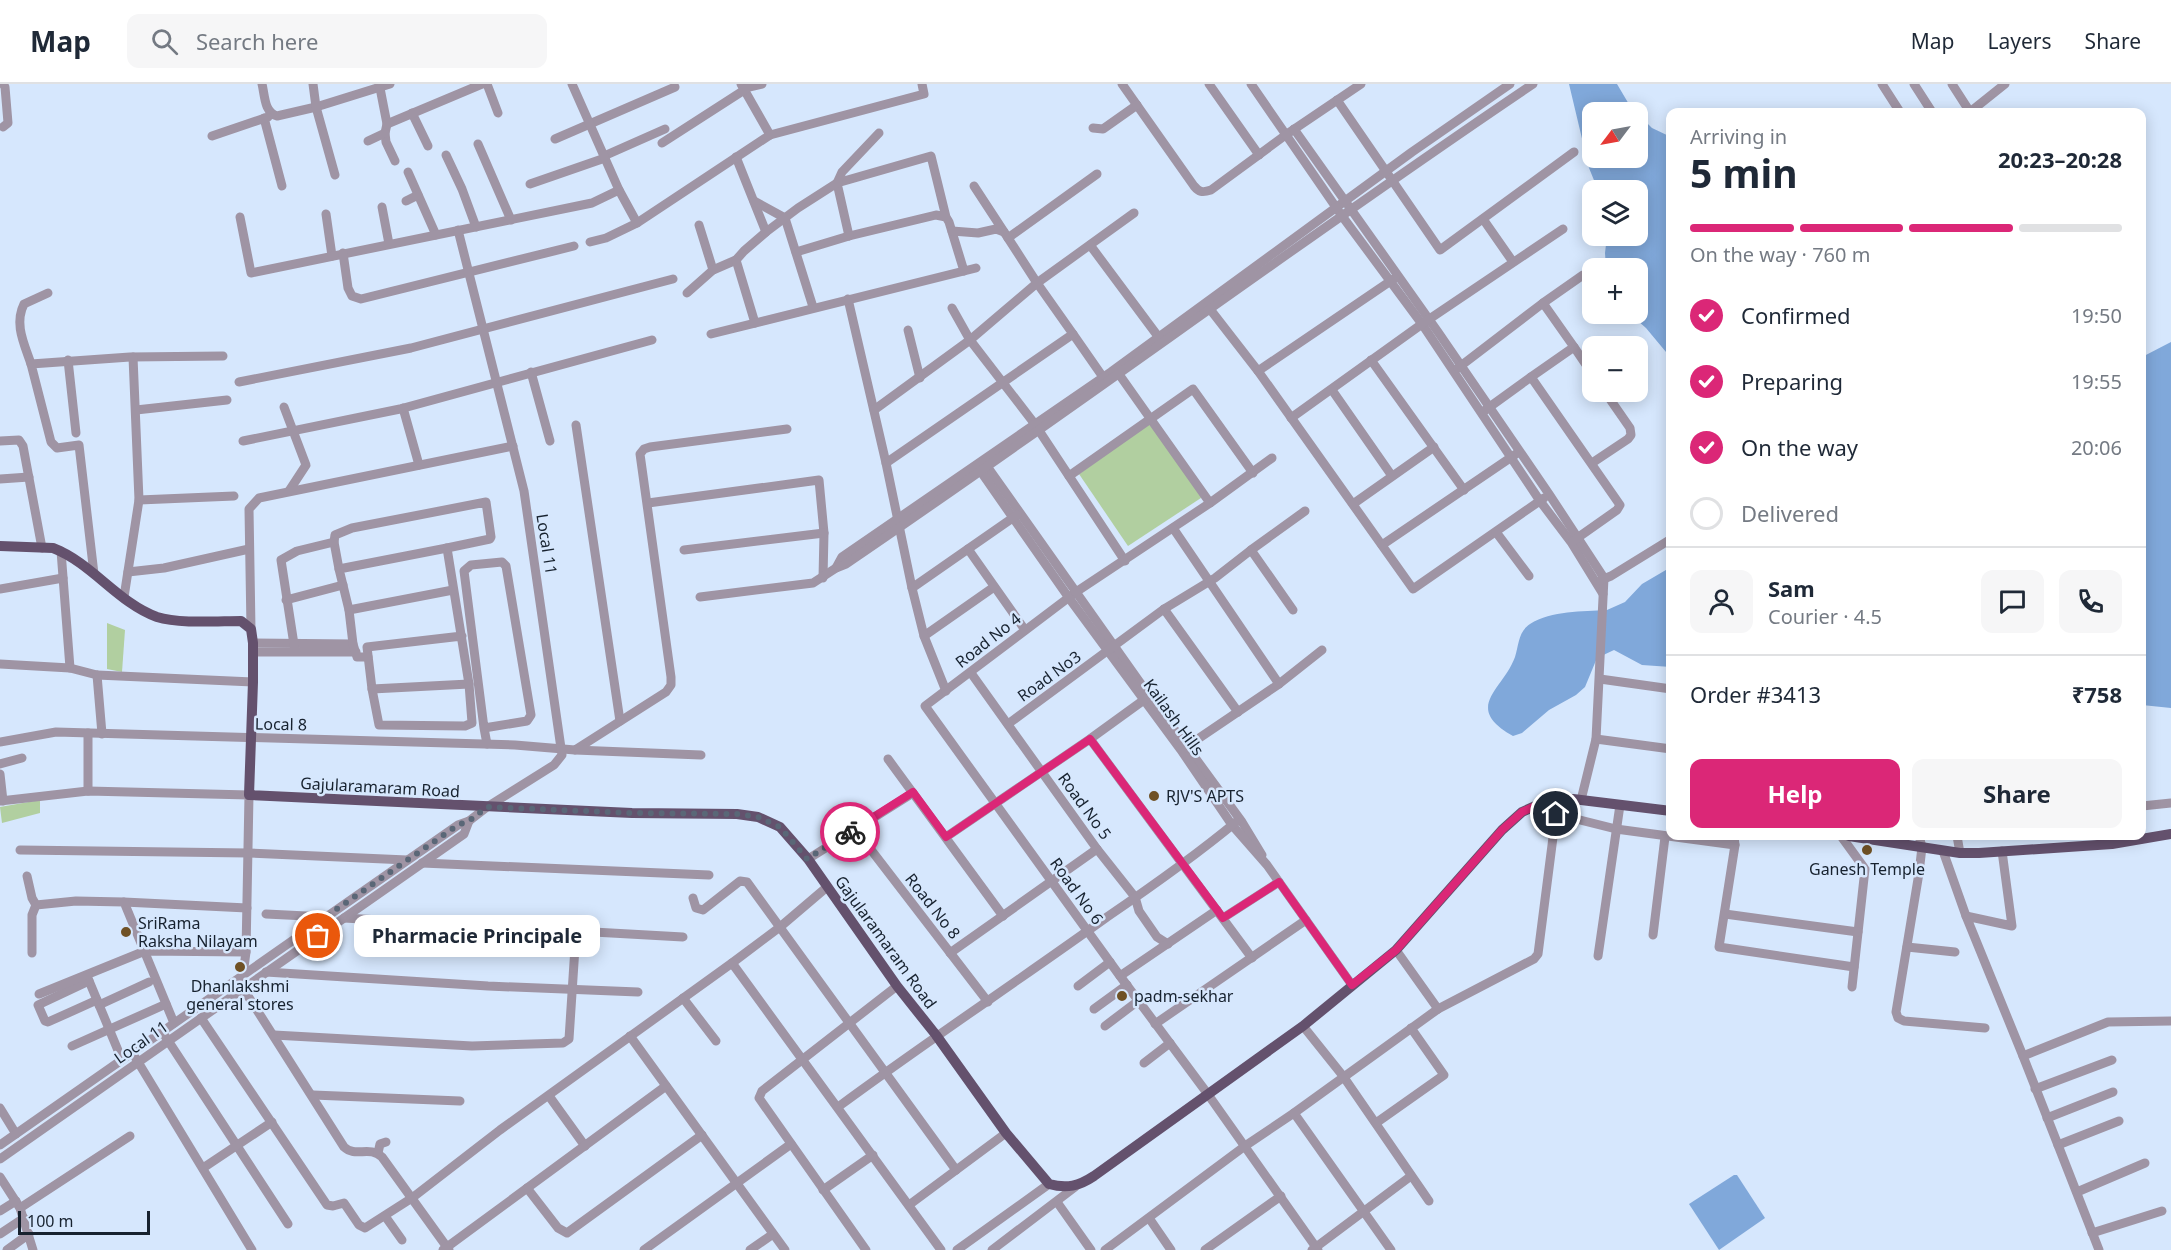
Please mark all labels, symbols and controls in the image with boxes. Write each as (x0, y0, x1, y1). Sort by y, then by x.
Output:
search box (127, 14, 547, 68)
text: Map (30, 22, 91, 60)
icon: search (148, 25, 181, 58)
text: Search here (196, 26, 318, 56)
text: Map (1911, 27, 1955, 55)
text: Layers (1988, 27, 2052, 55)
text: Share (2085, 27, 2141, 55)
north arrow (1582, 102, 1648, 168)
map controls (1582, 102, 1648, 402)
text: Arriving in (1690, 123, 1787, 150)
text: 20:23–20:28 (1998, 144, 2122, 174)
text: 5 min (1690, 146, 1797, 199)
button: layers (1582, 180, 1648, 246)
text: On the way · 760 m (1690, 241, 1870, 268)
button: + (1582, 258, 1648, 324)
icon: check (1690, 299, 1723, 332)
text: Confirmed (1741, 300, 1851, 330)
text: 19:50 (2071, 302, 2122, 329)
button: − (1582, 336, 1648, 402)
icon: check (1690, 365, 1723, 398)
text: Preparing (1741, 366, 1843, 396)
text: 19:55 (2071, 368, 2122, 395)
icon: check (1690, 431, 1723, 464)
text: On the way (1741, 432, 1858, 462)
text: 20:06 (2071, 434, 2122, 461)
text: Delivered (1741, 498, 1839, 528)
street label: Local 11 (531, 512, 563, 576)
button: person (1690, 570, 1753, 633)
button: chat (1981, 570, 2044, 633)
button: phone (2059, 570, 2122, 633)
text: Sam (1768, 573, 1815, 603)
text: Courier · 4.5 (1768, 603, 1882, 630)
street label: Road No 4 (951, 607, 1025, 673)
street label: Road No3 (1013, 645, 1085, 707)
street label: Kailash Hills (1139, 674, 1209, 760)
text: Order #3413 (1690, 679, 1821, 709)
text: ₹758 (2072, 679, 2122, 709)
street label: Local 8 (255, 713, 307, 735)
button: Help (1690, 759, 1900, 828)
button: Share (1912, 759, 2122, 828)
street label: Road No 5 (1053, 768, 1117, 844)
street label: Gajularamaram Road (300, 772, 460, 802)
place label: RJV'S APTS (1166, 785, 1244, 807)
pin (1530, 788, 1581, 839)
marker: RJV'S APTS (1147, 789, 1161, 803)
icon: home (1539, 797, 1572, 830)
courier (820, 802, 880, 862)
icon: bike (834, 816, 867, 849)
marker: Ganesh Temple (1860, 843, 1874, 857)
street label: Road No 6 (1045, 853, 1109, 929)
place label: Ganesh Temple (1809, 858, 1925, 880)
street label: Road No 8 (900, 869, 966, 943)
street label: Gajularamaram Road (830, 871, 942, 1013)
pin (292, 910, 343, 961)
place label: SriRama Raksha Nilayam (138, 912, 258, 952)
callout: Pharmacie Principale (354, 915, 600, 957)
icon: bag (301, 919, 334, 952)
text: Pharmacie Principale (372, 922, 582, 949)
marker: SriRama Raksha Nilayam (119, 925, 133, 939)
marker: Dhanlakshmi general stores (233, 960, 247, 974)
place label: Dhanlakshmi general stores (186, 975, 294, 1015)
place label: padm-sekhar (1134, 985, 1234, 1007)
marker: padm-sekhar (1115, 989, 1129, 1003)
street label: Local 11 (110, 1015, 172, 1069)
scale bar (18, 1208, 150, 1236)
text: 100 m (27, 1210, 74, 1232)

